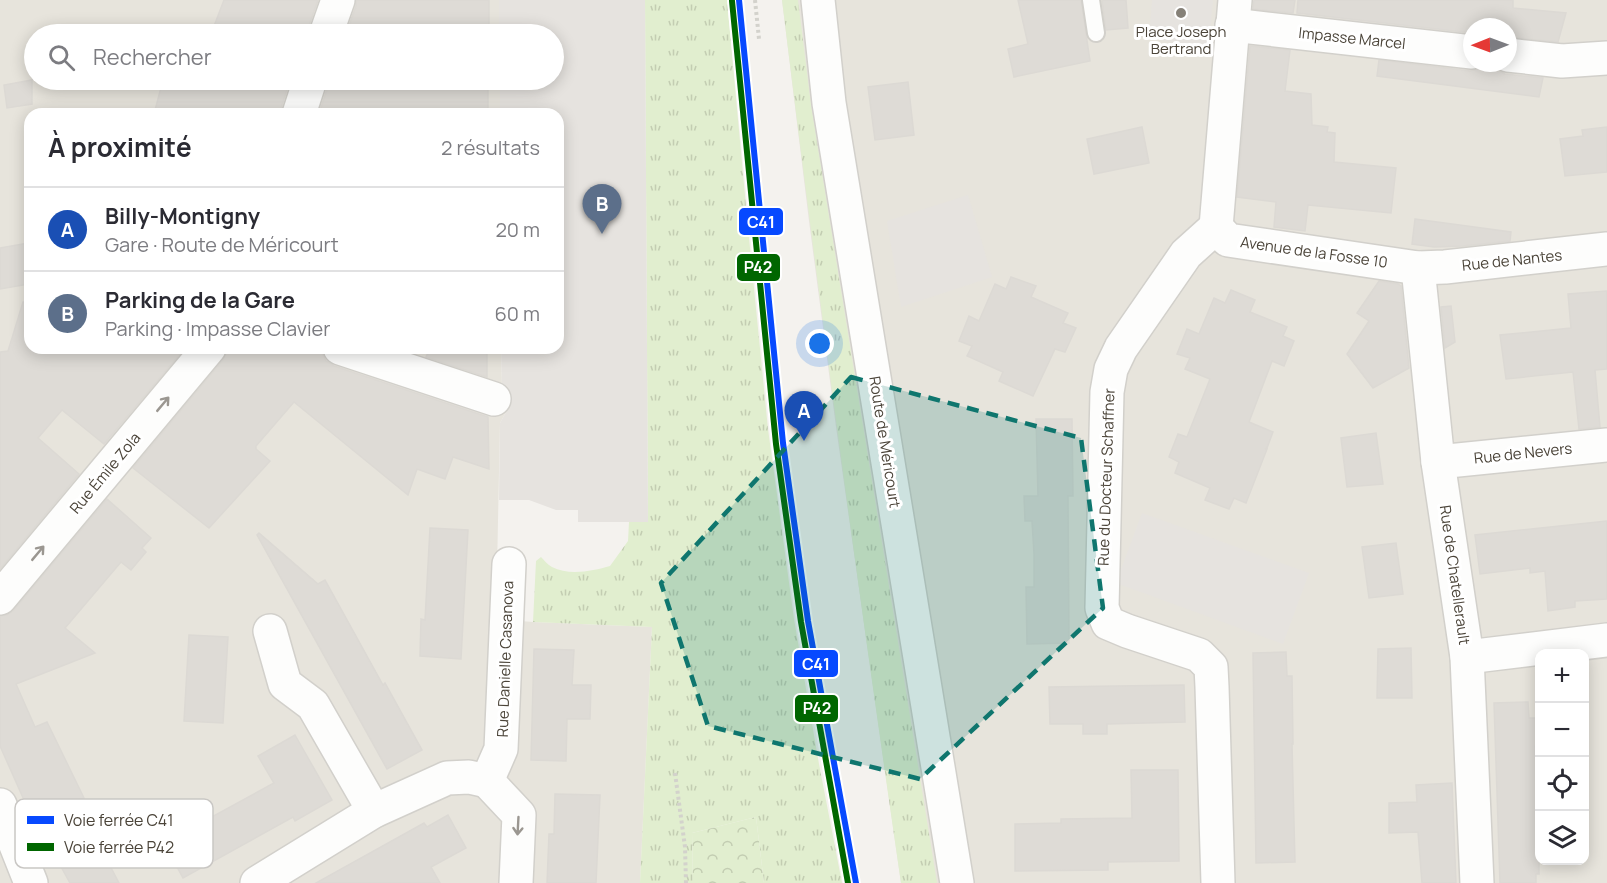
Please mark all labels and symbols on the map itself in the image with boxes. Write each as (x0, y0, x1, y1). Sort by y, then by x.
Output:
marker: Place Joseph Bertrand (1174, 6, 1188, 20)
north arrow (1463, 18, 1517, 72)
place label: Place Joseph Bertrand (1136, 21, 1226, 59)
street label: Impasse Marcel (1297, 22, 1407, 54)
pin: B (582, 184, 622, 234)
line badge: C41 (738, 207, 784, 236)
text: C41 (747, 211, 775, 233)
street label: Avenue de la Fosse 10 (1239, 231, 1389, 273)
street label: Rue de Nantes (1461, 244, 1563, 276)
line badge: P42 (736, 253, 781, 282)
text: P42 (744, 256, 772, 278)
your location (805, 329, 834, 358)
street label: Route de Méricourt (864, 375, 906, 509)
street label: Rue du Docteur Schaffner (1092, 387, 1120, 566)
pin: A (784, 392, 824, 441)
one-way arrow (156, 397, 170, 412)
street label: Rue Émile Zola (65, 428, 145, 518)
street label: Rue de Nevers (1473, 437, 1573, 469)
street label: Rue de Chatellerault (1435, 504, 1475, 646)
one-way arrow (31, 545, 44, 561)
street label: Rue Danielle Casanova (492, 580, 518, 738)
line badge: C41 (793, 649, 839, 678)
text: C41 (802, 653, 830, 675)
line badge: P42 (794, 694, 839, 723)
text: P42 (803, 697, 831, 719)
legend (15, 799, 213, 868)
text: Voie ferrée C41 (64, 809, 173, 831)
one-way arrow (512, 815, 524, 835)
text: Voie ferrée P42 (64, 836, 174, 858)

